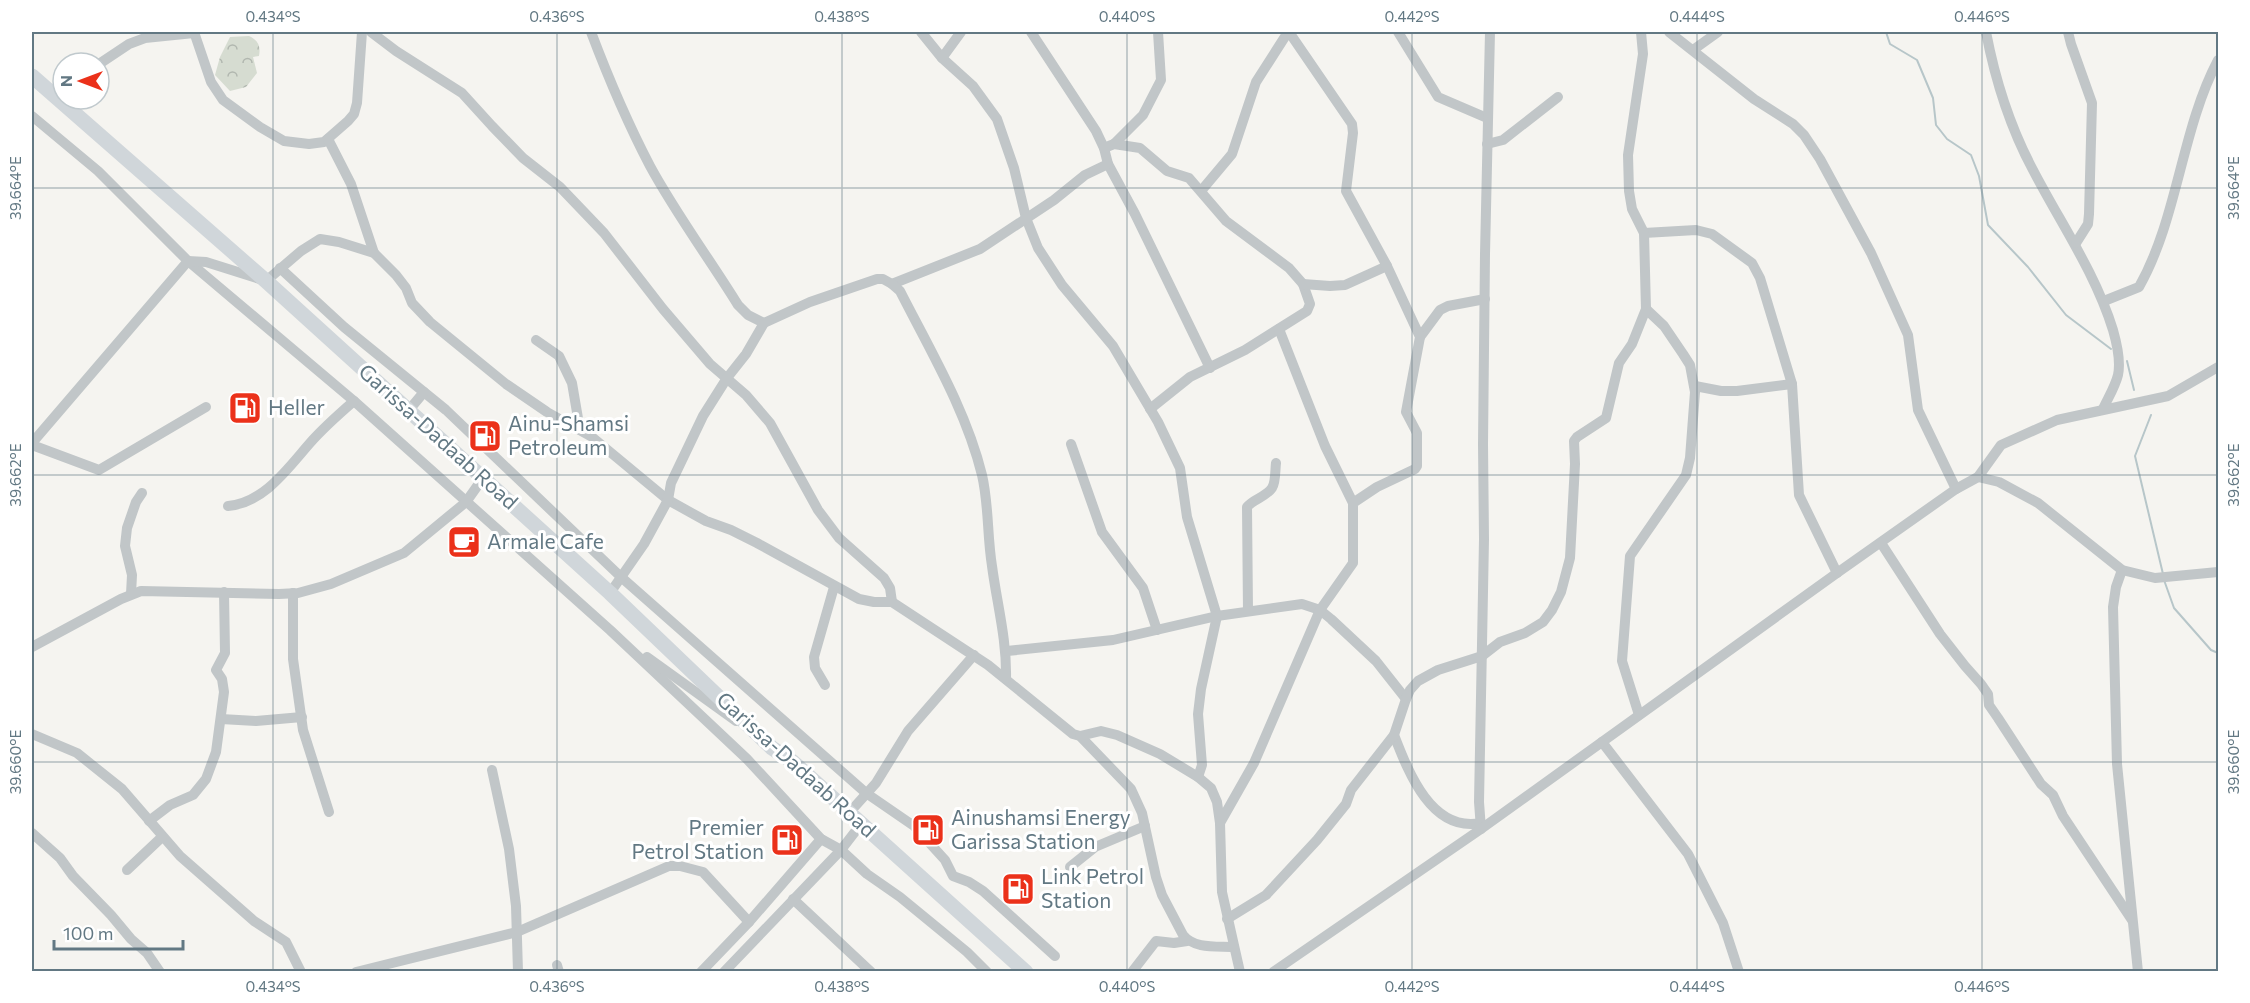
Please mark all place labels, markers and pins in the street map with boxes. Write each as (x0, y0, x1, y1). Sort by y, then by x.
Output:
fuel station icon: Heller (227, 390, 263, 426)
place label: Heller (268, 394, 325, 419)
place label: Ainu-Shamsi Petroleum (508, 410, 629, 459)
fuel station icon: Ainu-Shamsi Petroleum (467, 418, 503, 454)
cafe icon: Armale Cafe (446, 524, 482, 560)
place label: Armale Cafe (487, 528, 604, 553)
place label: Ainushamsi Energy Garissa Station (951, 804, 1131, 853)
fuel station icon: Ainushamsi Energy Garissa Station (910, 812, 946, 848)
place label: Premier Petrol Station (631, 814, 764, 863)
fuel station icon: Premier Petrol Station (769, 822, 805, 858)
place label: Link Petrol Station (1041, 863, 1144, 912)
fuel station icon: Link Petrol Station (1000, 871, 1036, 907)

